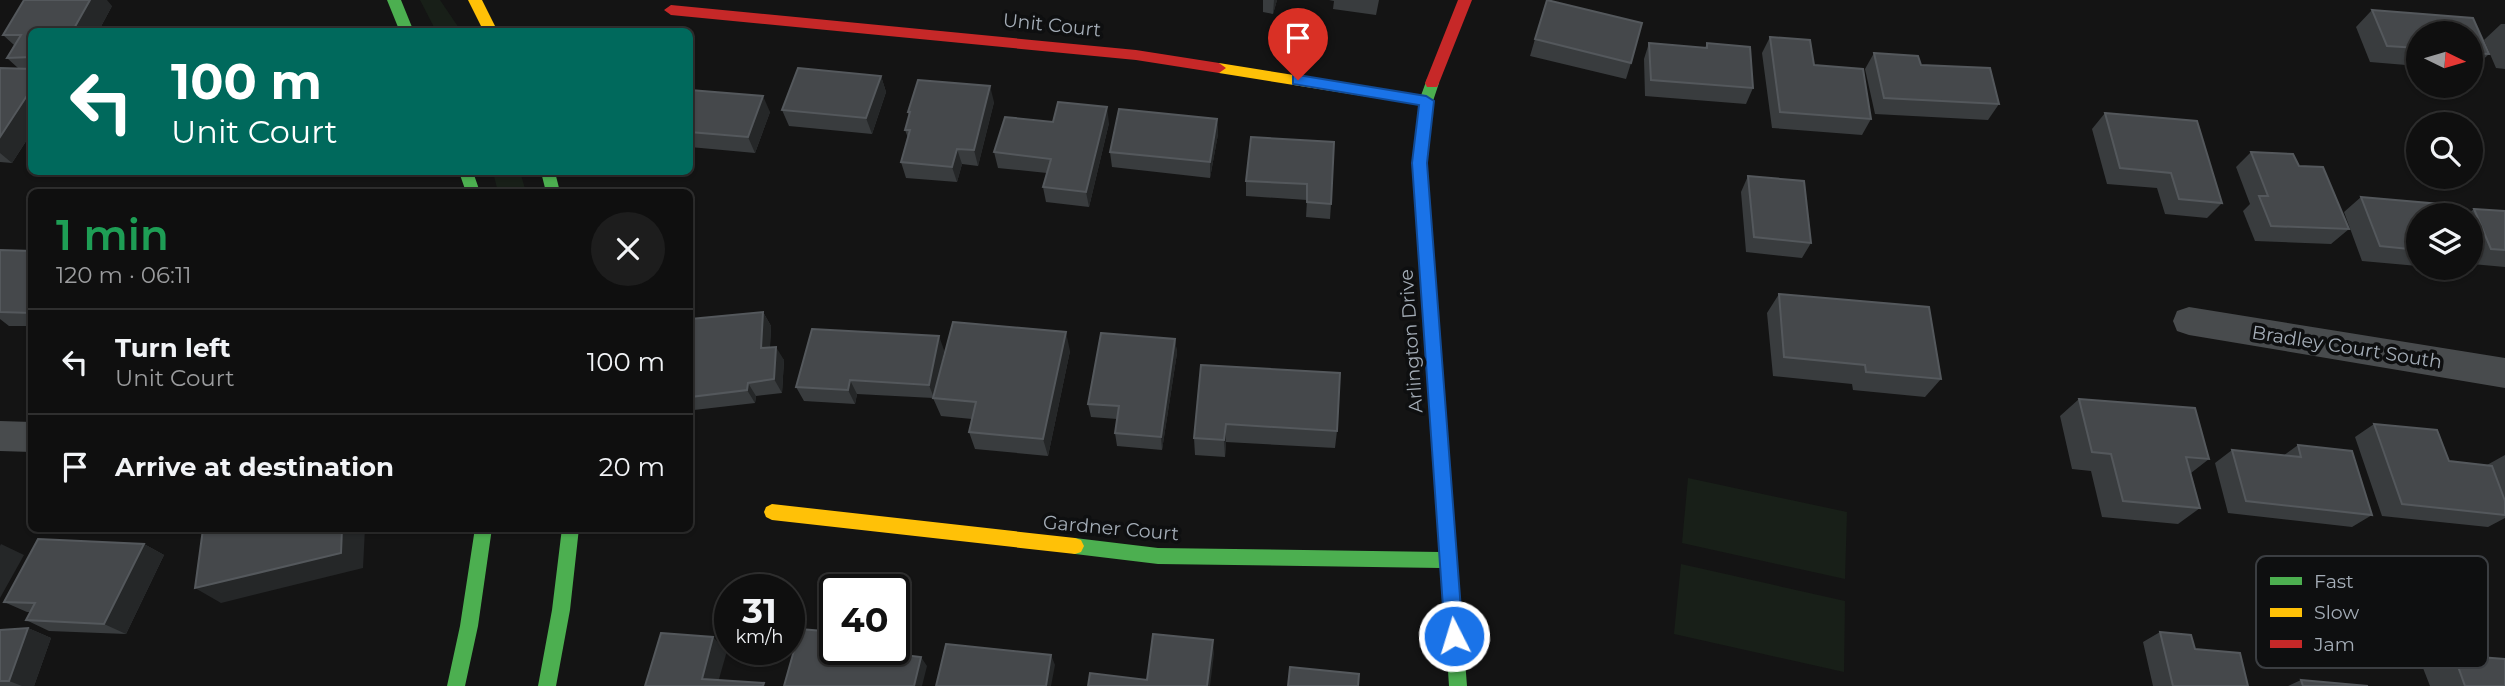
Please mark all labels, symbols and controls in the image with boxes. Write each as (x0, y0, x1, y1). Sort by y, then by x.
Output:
street label: Unit Court (1002, 8, 1103, 42)
pin (1268, 8, 1328, 80)
icon: arrive (1279, 19, 1317, 57)
north arrow (2406, 21, 2483, 98)
map controls (2406, 21, 2483, 280)
text: 100 m (171, 52, 322, 111)
icon: left (56, 56, 147, 147)
text: Unit Court (171, 112, 338, 151)
button: search (2406, 112, 2483, 189)
button: layers (2406, 203, 2483, 280)
text: 1 min (56, 209, 169, 261)
button: close (591, 212, 665, 286)
text: 120 m · 06:11 (56, 261, 192, 289)
street label: Arlington Drive (1395, 268, 1427, 414)
street label: Bradley Court South (2250, 321, 2444, 373)
text: Turn left (115, 332, 231, 364)
icon: left (56, 343, 94, 381)
text: 100 m (587, 346, 665, 378)
text: Unit Court (115, 364, 235, 392)
icon: arrive (56, 448, 94, 486)
text: Arrive at destination (115, 451, 394, 483)
text: 20 m (599, 451, 665, 483)
street label: Gardner Court (1042, 511, 1180, 545)
legend (2256, 556, 2488, 668)
text: Fast (2314, 570, 2354, 593)
speed limit sign: 40 (819, 574, 910, 665)
text: 31 (742, 589, 777, 632)
position arrow (1417, 599, 1491, 673)
text: Slow (2314, 601, 2359, 624)
text: km/h (735, 626, 784, 648)
text: Jam (2313, 633, 2355, 656)

